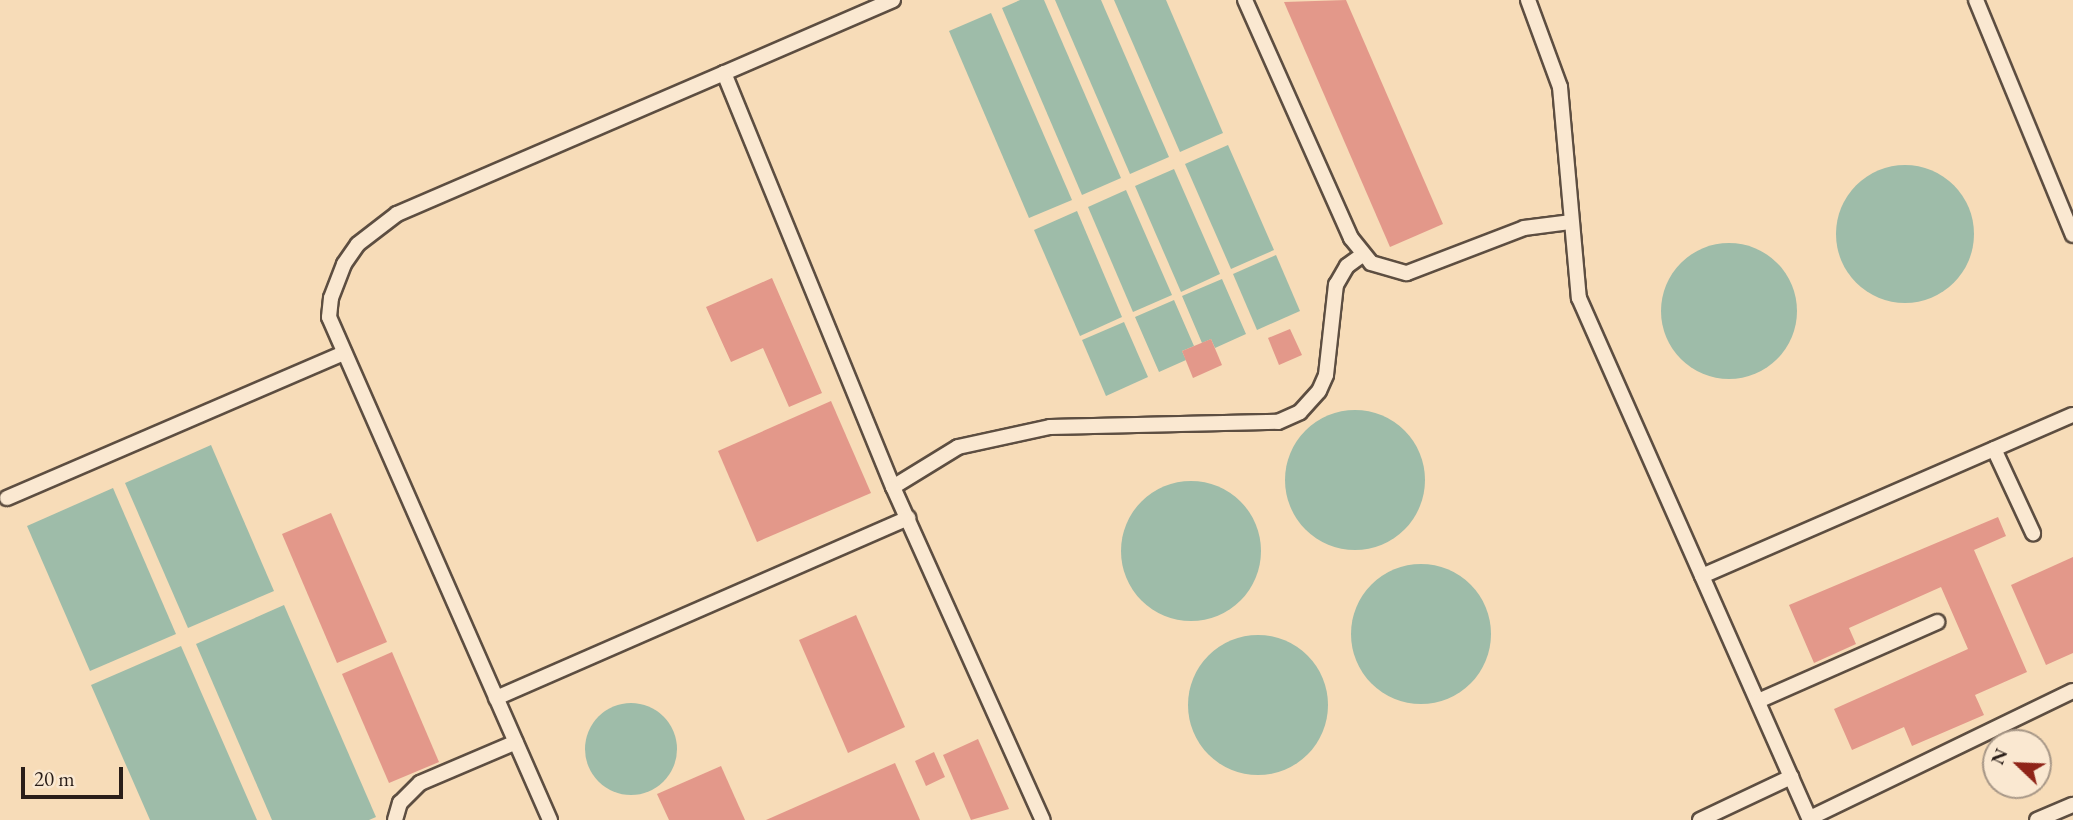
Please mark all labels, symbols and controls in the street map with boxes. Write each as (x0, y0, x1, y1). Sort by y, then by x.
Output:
north arrow (1982, 729, 2052, 799)
text: N (1985, 744, 2014, 768)
scale bar (24, 754, 126, 798)
text: 20 m (34, 765, 75, 792)

